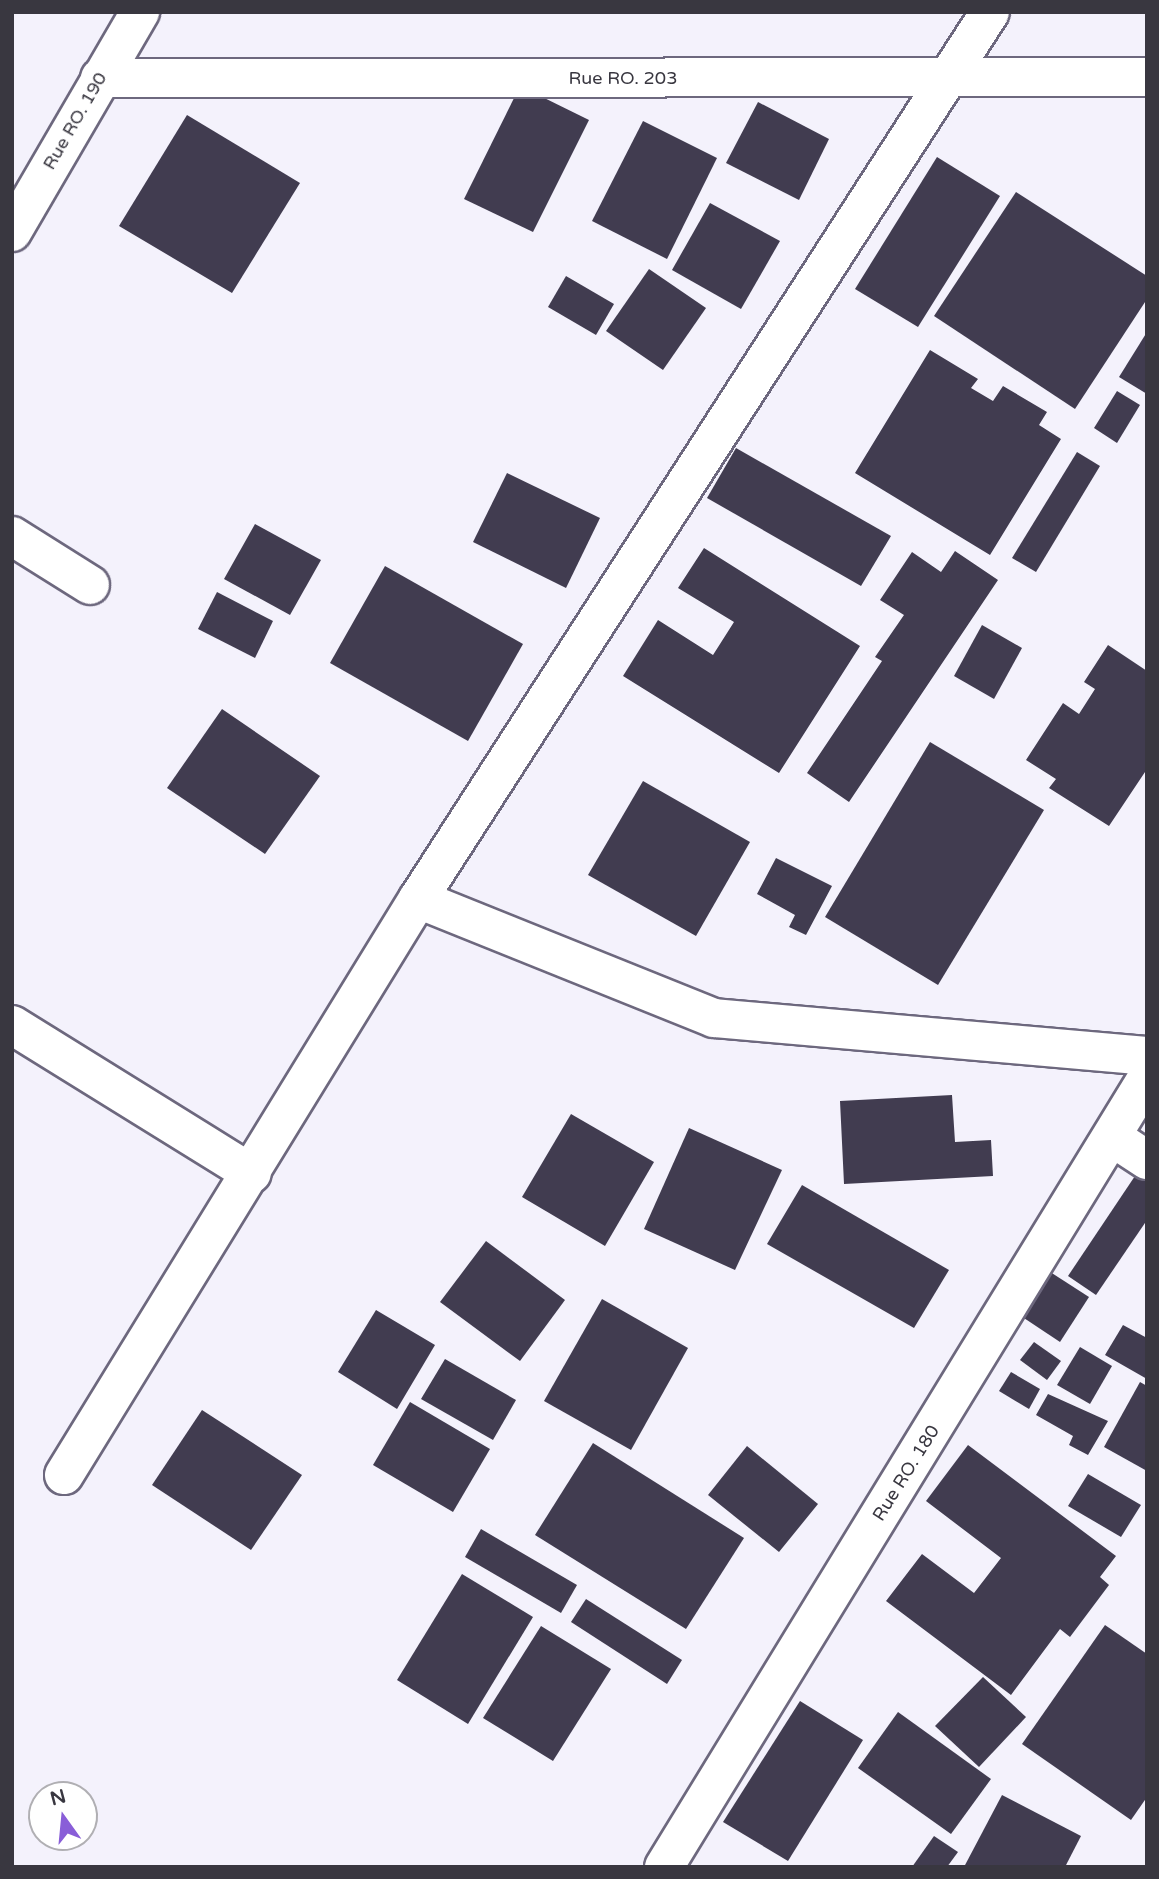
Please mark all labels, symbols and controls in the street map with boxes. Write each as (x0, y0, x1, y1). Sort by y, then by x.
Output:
street label: Rue RO. 203 (569, 67, 677, 89)
street label: Rue RO. 190 (38, 68, 112, 174)
street label: Rue RO. 180 (868, 1421, 944, 1525)
north arrow (28, 1781, 98, 1851)
text: N (48, 1785, 68, 1810)

